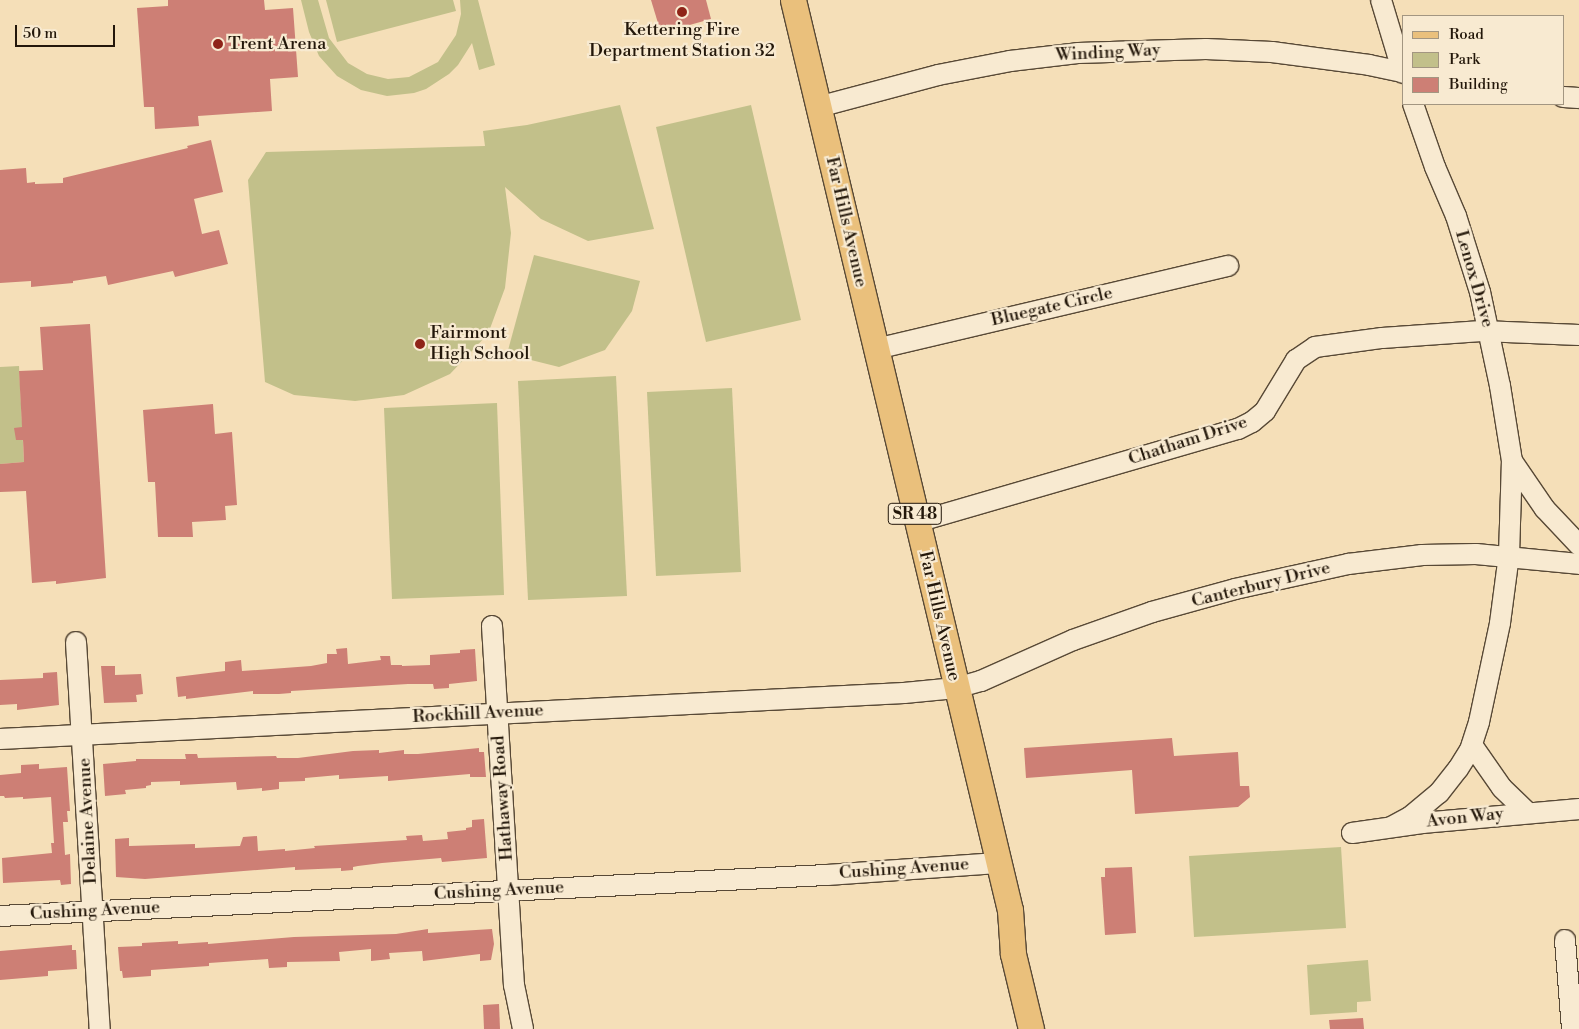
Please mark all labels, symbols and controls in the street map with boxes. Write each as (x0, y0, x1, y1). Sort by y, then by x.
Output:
marker: Kettering Fire Department Station 32 (676, 6, 688, 18)
scale bar (18, 15, 118, 47)
legend (1402, 15, 1564, 105)
place label: Kettering Fire Department Station 32 (589, 20, 775, 62)
text: 50 m (23, 24, 57, 43)
text: Road (1449, 25, 1484, 44)
place label: Trent Arena (228, 33, 326, 55)
marker: Trent Arena (212, 38, 224, 50)
street label: Winding Way (1055, 39, 1161, 67)
text: Park (1449, 50, 1480, 69)
text: Building (1449, 75, 1508, 94)
street label: Far Hills Avenue (820, 155, 872, 289)
street label: Lenox Drive (1450, 228, 1498, 330)
street label: Bluegate Circle (989, 283, 1115, 331)
place label: Fairmont High School (430, 323, 530, 366)
marker: Fairmont High School (414, 338, 426, 350)
street label: Chatham Drive (1126, 412, 1250, 470)
road number: SR 48 (888, 500, 942, 528)
street label: Far Hills Avenue (913, 549, 965, 683)
street label: Canterbury Drive (1189, 557, 1333, 613)
street label: Rockhill Avenue (412, 700, 544, 728)
street label: Hathaway Road (488, 735, 518, 861)
street label: Delaine Avenue (74, 757, 102, 885)
street label: Avon Way (1425, 803, 1505, 833)
street label: Cushing Avenue (838, 854, 970, 884)
street label: Cushing Avenue (433, 877, 565, 905)
street label: Cushing Avenue (29, 897, 161, 925)

